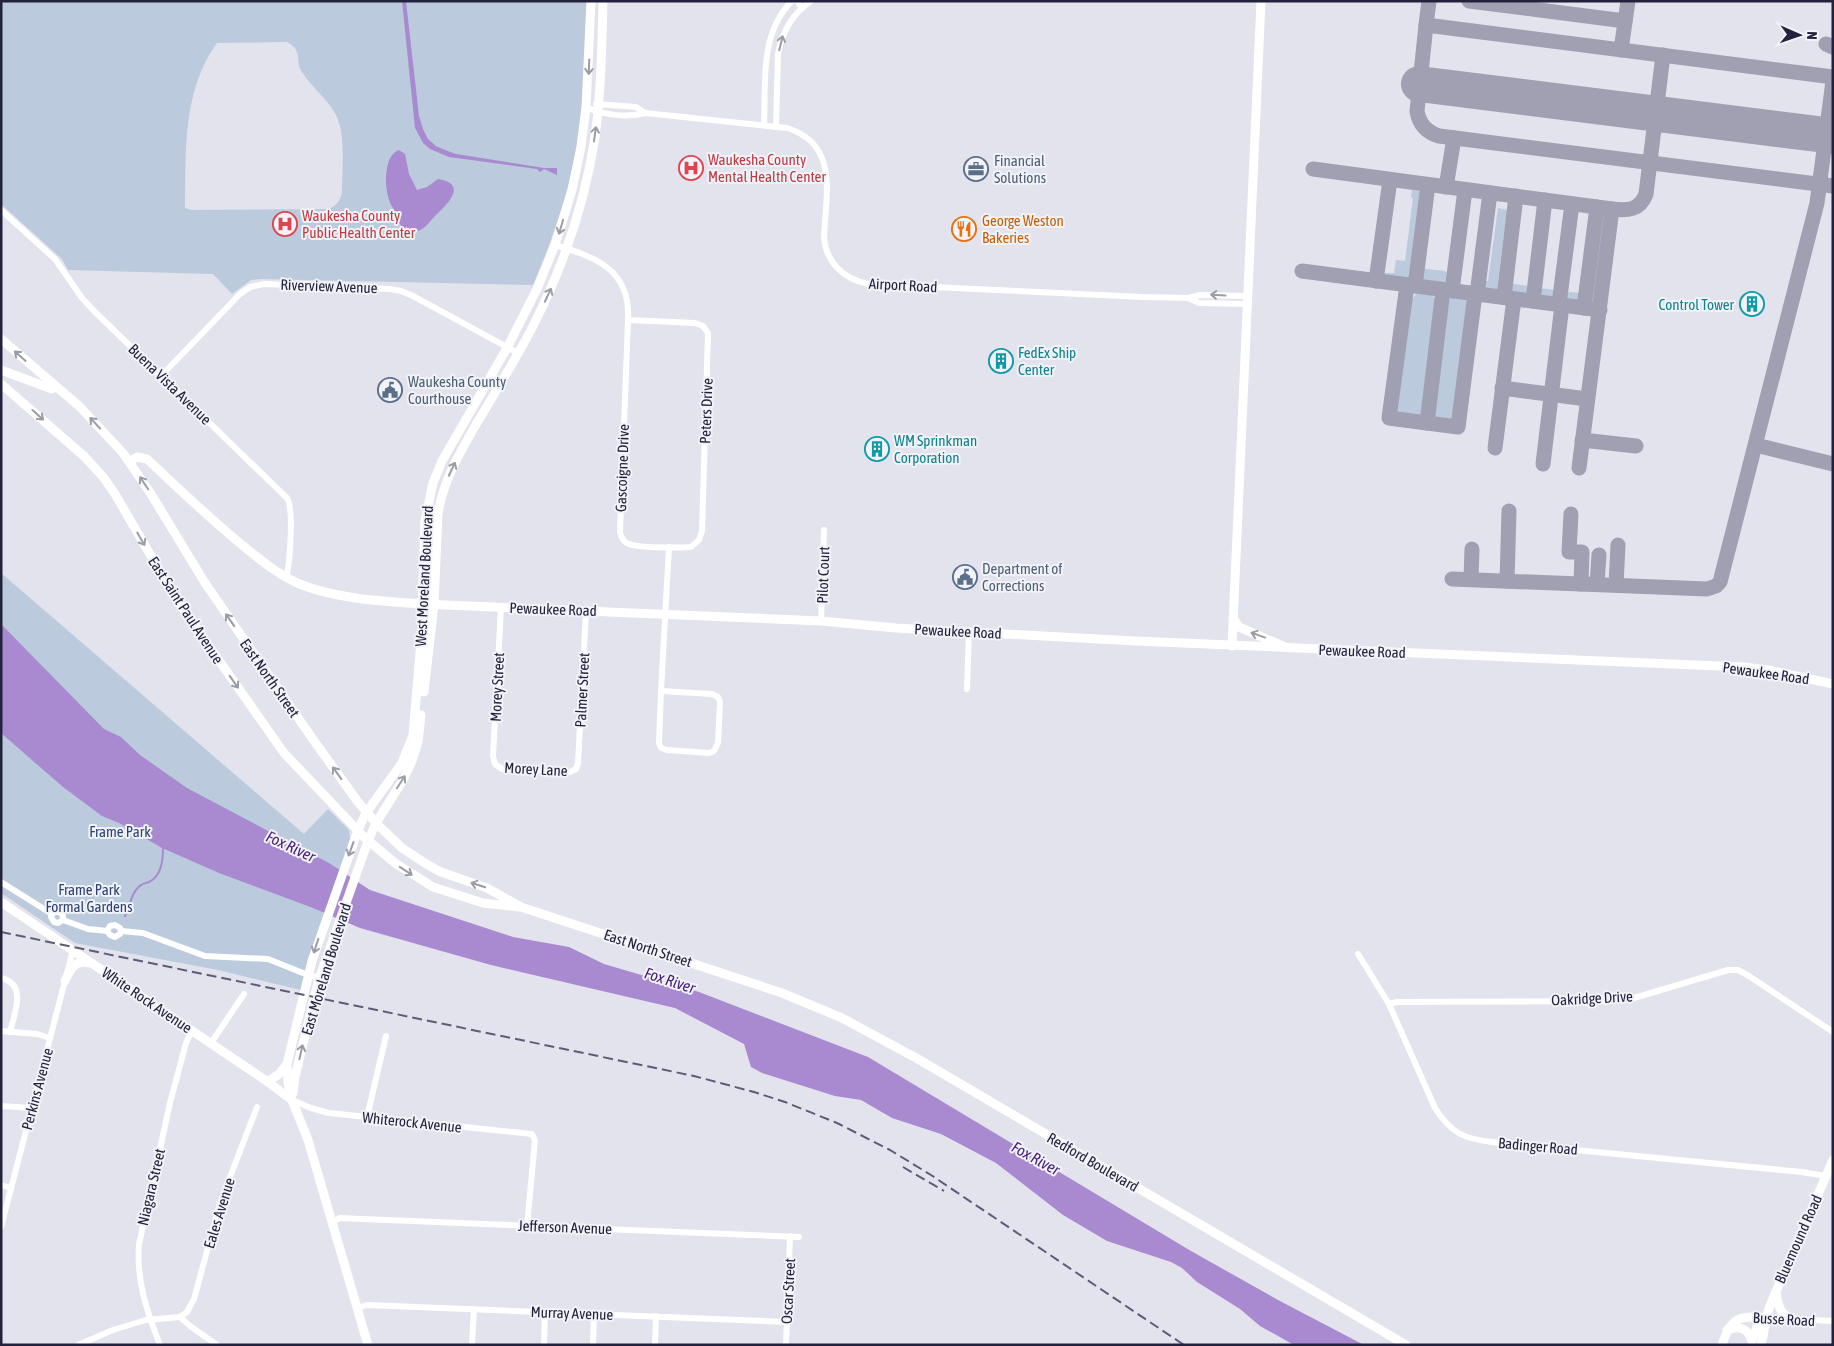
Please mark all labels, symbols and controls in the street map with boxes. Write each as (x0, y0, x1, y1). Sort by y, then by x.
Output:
north arrow (1774, 10, 1824, 60)
text: N (1804, 31, 1820, 40)
one-way arrow (777, 36, 786, 52)
one-way arrow (584, 59, 594, 75)
one-way arrow (590, 126, 600, 142)
place label: Waukesha County Mental Health Center (708, 151, 826, 185)
place label: Financial Solutions (994, 152, 1046, 186)
hospital icon: Waukesha County Mental Health Center (678, 155, 704, 181)
office icon: Financial Solutions (963, 156, 989, 182)
place label: Waukesha County Public Health Center (302, 207, 416, 241)
hospital icon: Waukesha County Public Health Center (272, 211, 298, 237)
place label: George Weston Bakeries (982, 212, 1064, 246)
restaurant icon: George Weston Bakeries (951, 216, 977, 242)
one-way arrow (556, 219, 565, 234)
street label: Airport Road (868, 275, 938, 295)
street label: Riverview Avenue (280, 276, 378, 296)
one-way arrow (543, 287, 553, 302)
one-way arrow (1210, 291, 1226, 300)
building icon: Control Tower (1739, 291, 1765, 317)
place label: Control Tower (1658, 296, 1735, 313)
street label: Buena Vista Avenue (125, 340, 215, 428)
place label: FedEx Ship Center (1018, 344, 1076, 378)
building icon: FedEx Ship Center (988, 348, 1014, 374)
one-way arrow (14, 350, 27, 362)
place label: Waukesha County Courthouse (408, 373, 506, 407)
public building icon: Waukesha County Courthouse (377, 377, 403, 403)
street label: Peters Drive (696, 378, 716, 444)
one-way arrow (32, 410, 45, 421)
one-way arrow (89, 417, 101, 430)
street label: Gascoigne Drive (612, 424, 632, 512)
place label: WM Sprinkman Corporation (894, 432, 977, 466)
building icon: WM Sprinkman Corporation (864, 436, 890, 462)
one-way arrow (448, 462, 457, 477)
one-way arrow (139, 476, 149, 490)
street label: West Moreland Boulevard (412, 505, 436, 647)
one-way arrow (137, 532, 147, 546)
street label: Pilot Court (814, 546, 832, 604)
street label: East Saint Paul Avenue (145, 553, 227, 667)
place label: Department of Corrections (982, 560, 1062, 594)
public building icon: Department of Corrections (952, 564, 978, 590)
street label: Pewaukee Road (509, 599, 597, 619)
one-way arrow (225, 613, 235, 627)
street label: Pewaukee Road (914, 620, 1002, 642)
one-way arrow (1251, 630, 1266, 639)
street label: East North Street (237, 636, 303, 720)
street label: Pewaukee Road (1318, 641, 1406, 661)
street label: Morey Street (487, 652, 507, 722)
street label: Palmer Street (572, 652, 592, 728)
street label: Pewaukee Road (1722, 658, 1810, 688)
one-way arrow (229, 674, 239, 688)
street label: Morey Lane (504, 759, 568, 779)
one-way arrow (332, 766, 342, 780)
one-way arrow (396, 775, 407, 789)
park label: Frame Park (89, 823, 151, 840)
water label: Fox River (264, 827, 320, 866)
one-way arrow (346, 840, 355, 856)
one-way arrow (399, 866, 413, 876)
one-way arrow (470, 880, 486, 890)
park label: Frame Park Formal Gardens (46, 881, 132, 915)
street label: East Moreland Boulevard (298, 901, 354, 1037)
street label: East North Street (602, 926, 694, 970)
one-way arrow (311, 938, 321, 954)
water label: Fox River (642, 963, 699, 997)
street label: White Rock Avenue (99, 964, 195, 1036)
street label: Oakridge Drive (1551, 987, 1633, 1009)
one-way arrow (297, 1045, 306, 1061)
street label: Perkins Avenue (18, 1046, 56, 1132)
street label: Whiterock Avenue (361, 1108, 463, 1136)
street label: Redford Boulevard (1044, 1129, 1142, 1195)
street label: Badinger Road (1497, 1134, 1579, 1158)
water label: Fox River (1009, 1137, 1064, 1179)
street label: Niagara Street (134, 1147, 168, 1227)
street label: Eales Avenue (200, 1175, 238, 1250)
street label: Bluemound Road (1771, 1192, 1825, 1286)
street label: Jefferson Avenue (518, 1217, 613, 1237)
street label: Oscar Street (778, 1258, 798, 1324)
street label: Murray Avenue (530, 1303, 614, 1323)
street label: Busse Road (1752, 1309, 1816, 1329)

